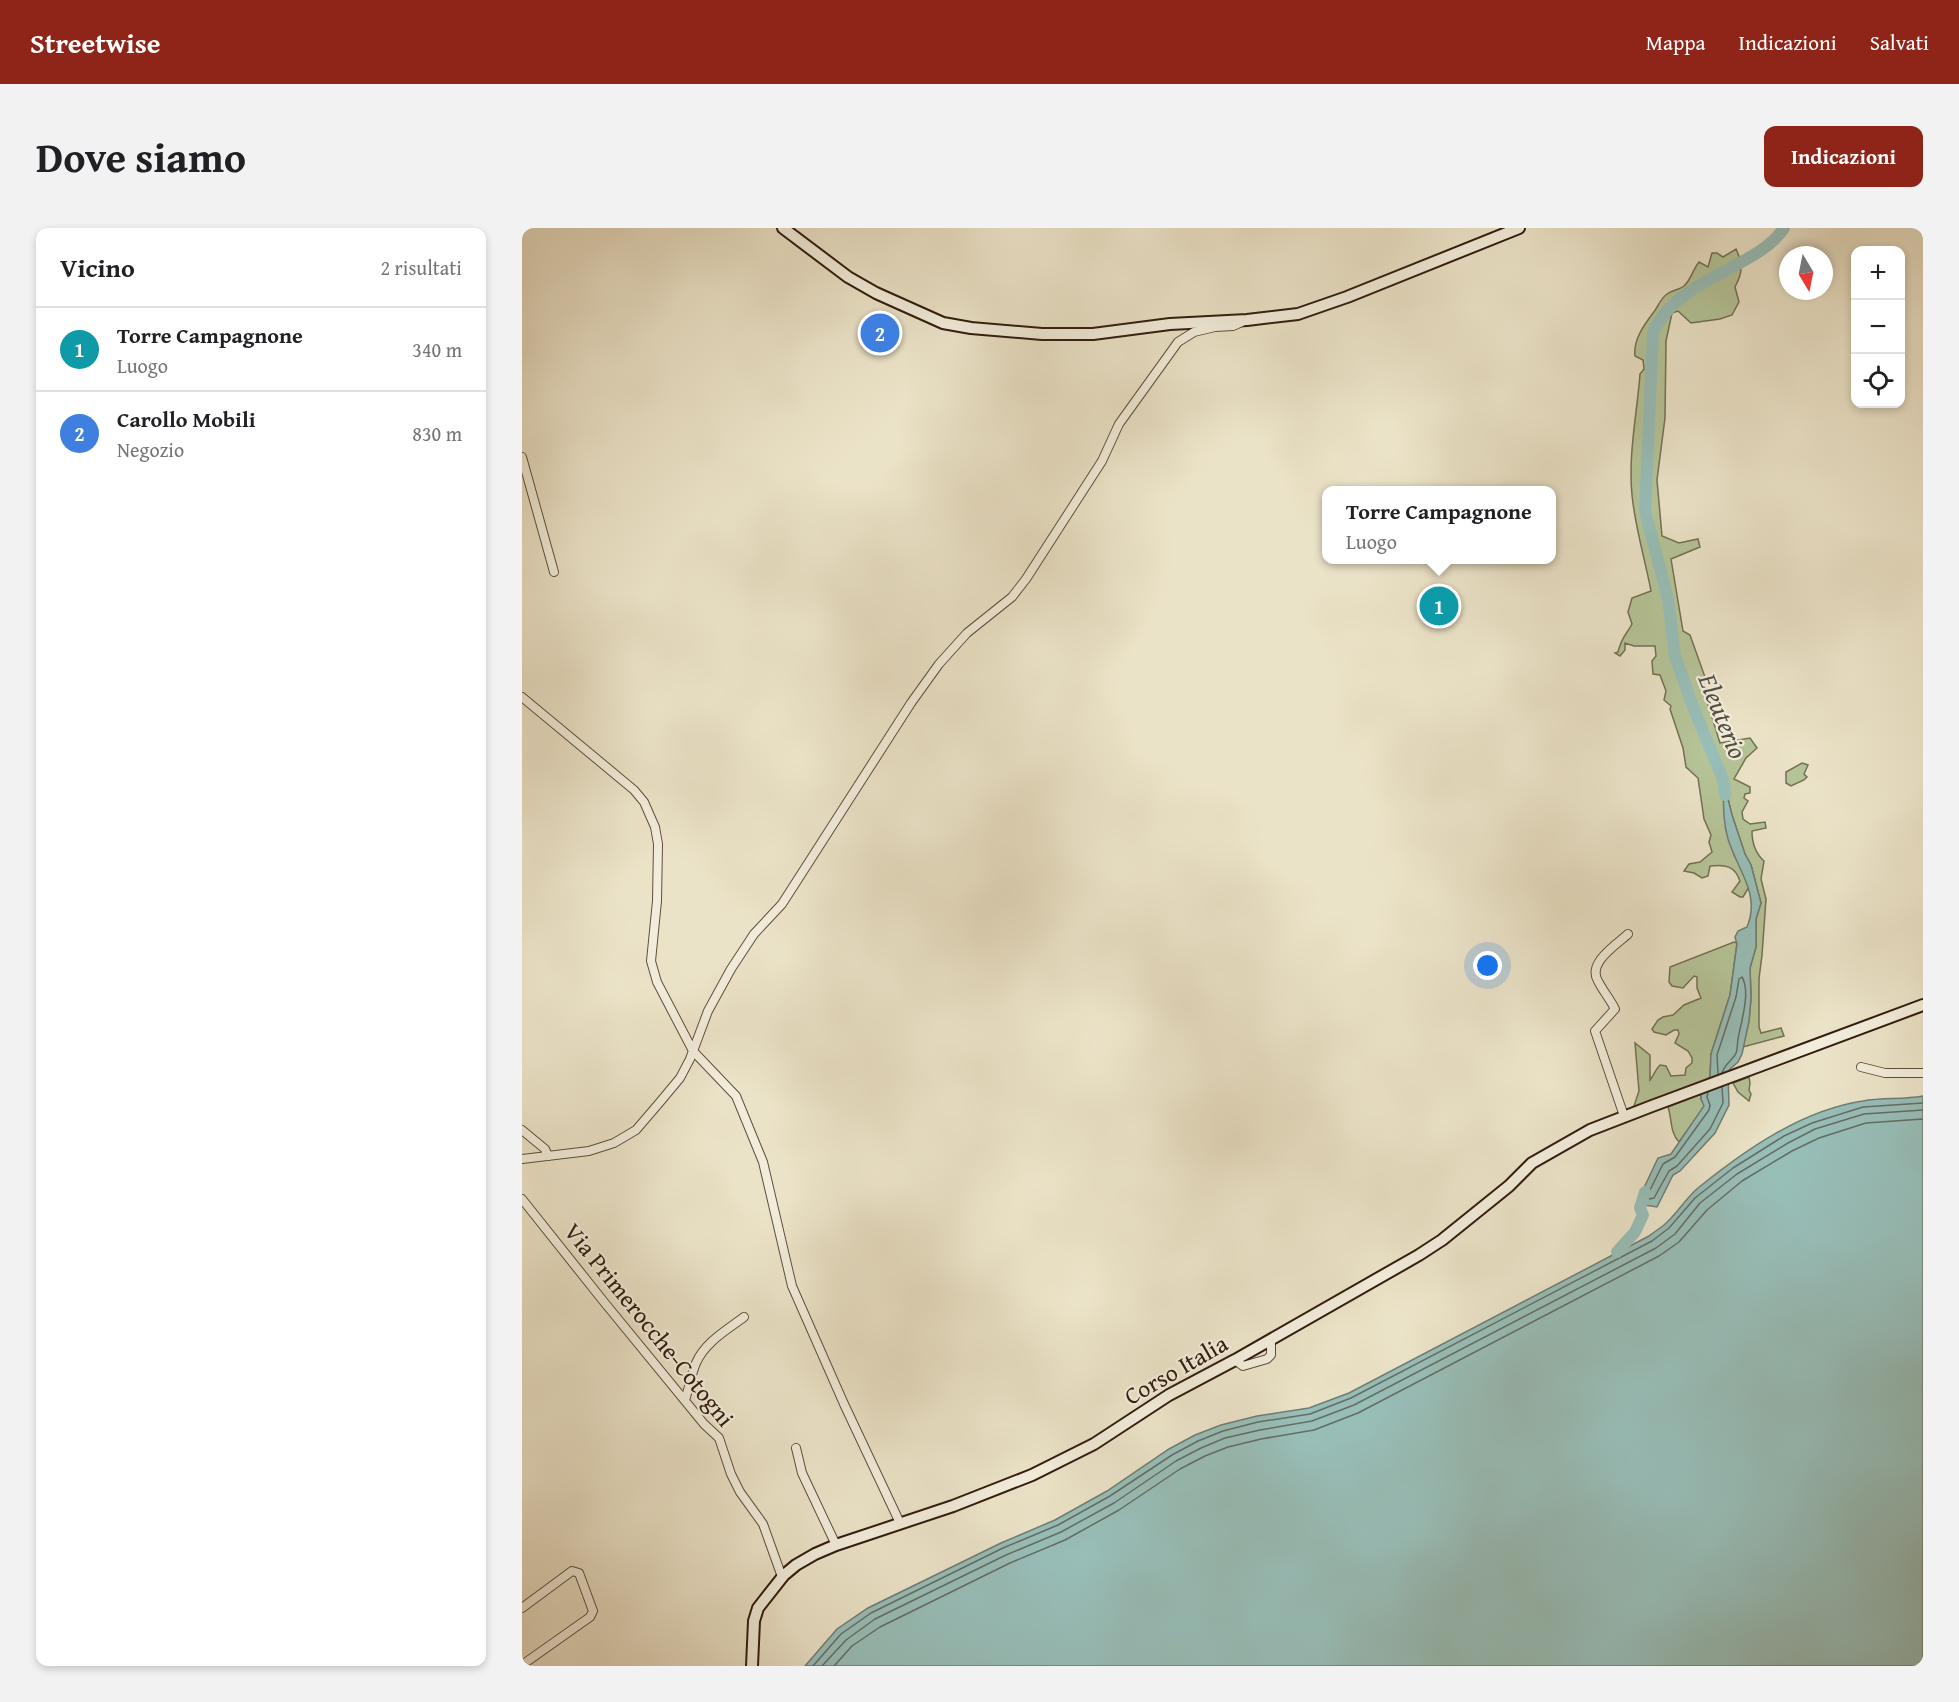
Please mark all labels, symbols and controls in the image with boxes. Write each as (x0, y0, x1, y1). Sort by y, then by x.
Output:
text: Streetwise (30, 22, 160, 63)
text: Mappa (1646, 27, 1706, 58)
text: Indicazioni (1739, 27, 1837, 58)
text: Salvati (1870, 27, 1929, 58)
text: Dove siamo (36, 126, 246, 187)
button: Indicazioni (1764, 126, 1923, 187)
north arrow (1779, 246, 1833, 300)
map controls (1851, 246, 1905, 408)
button: + (1851, 246, 1905, 300)
text: Vicino (60, 248, 135, 287)
text: 2 risultati (381, 253, 462, 282)
button: − (1851, 300, 1905, 354)
pin: 2 (860, 310, 900, 356)
text: Torre Campagnone (117, 319, 303, 351)
text: 1 (74, 335, 85, 364)
text: 340 m (412, 335, 462, 364)
text: Luogo (117, 351, 168, 380)
button: locate (1851, 354, 1905, 408)
text: Carollo Mobili (117, 403, 256, 435)
text: 2 (74, 419, 85, 448)
text: 830 m (412, 419, 462, 448)
text: Negozio (117, 435, 184, 464)
popup (1322, 486, 1556, 564)
text: Torre Campagnone (1346, 495, 1532, 527)
text: Luogo (1346, 527, 1397, 556)
pin: 1 (1420, 584, 1458, 628)
water label: Eleuterio (1688, 666, 1758, 764)
your location (1473, 951, 1502, 980)
street label: Via Primerocche-Cotogni (556, 1215, 743, 1434)
street label: Corso Italia (1118, 1326, 1235, 1413)

